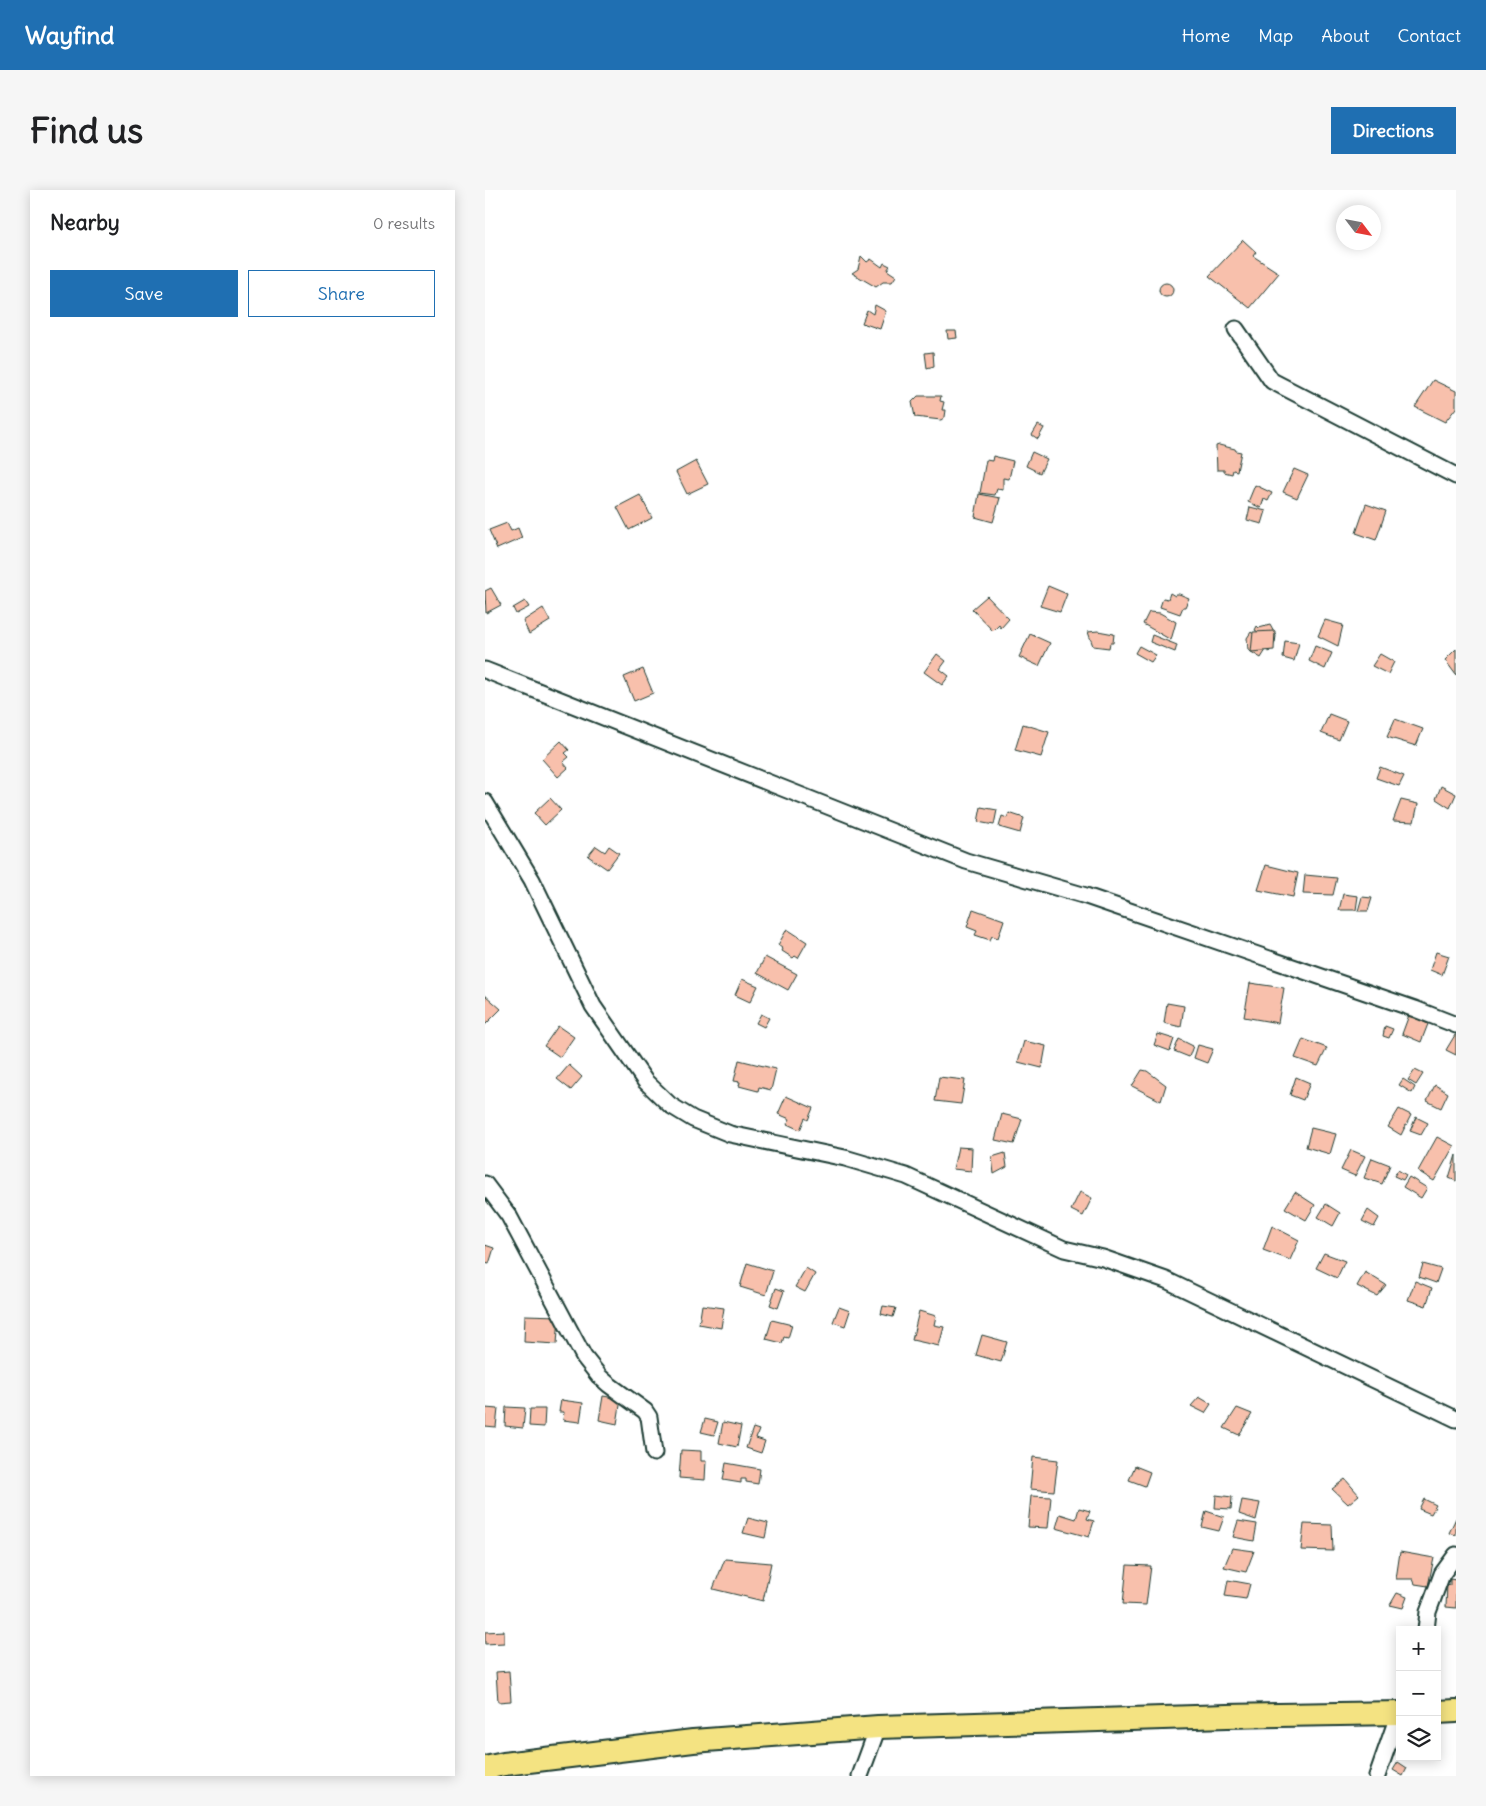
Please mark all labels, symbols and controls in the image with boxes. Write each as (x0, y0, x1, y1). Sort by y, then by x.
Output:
text: Wayfind (25, 20, 114, 50)
text: Home (1182, 24, 1230, 47)
text: Map (1258, 24, 1293, 47)
text: About (1321, 24, 1369, 47)
text: Contact (1397, 24, 1461, 47)
button: Directions (1331, 107, 1456, 154)
text: Find us (30, 108, 143, 152)
north arrow (1336, 205, 1381, 250)
text: Nearby (50, 209, 120, 236)
text: 0 results (373, 213, 435, 233)
button: Save (50, 270, 238, 317)
button: Share (248, 270, 435, 317)
map controls (1396, 1626, 1441, 1761)
button: + (1396, 1626, 1441, 1671)
button: − (1396, 1671, 1441, 1716)
button: layers (1396, 1716, 1441, 1761)

